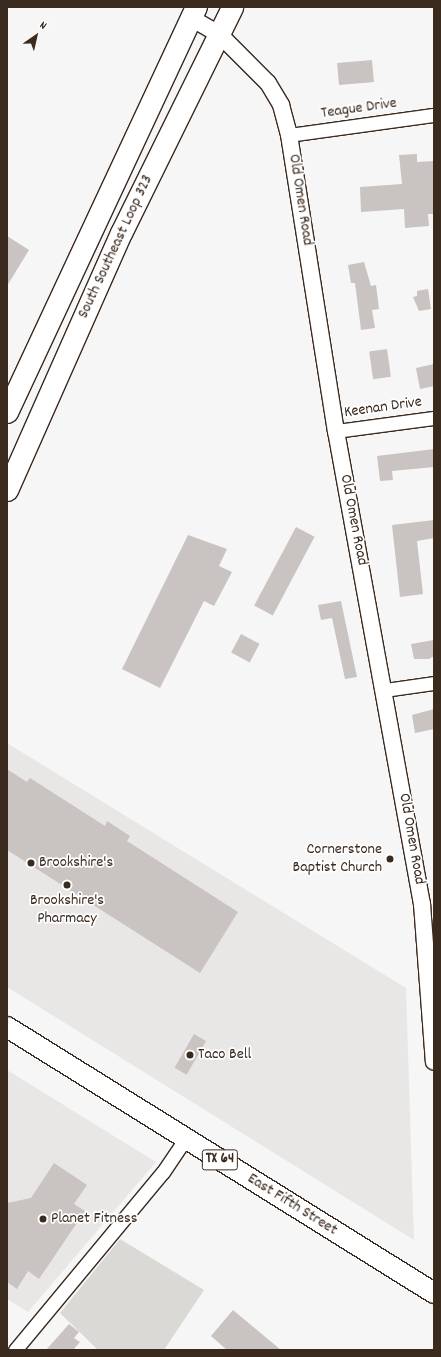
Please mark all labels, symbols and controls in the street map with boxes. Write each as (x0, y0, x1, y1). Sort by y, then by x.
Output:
north arrow (16, 16, 56, 56)
text: N (36, 18, 49, 34)
street label: Teague Drive (320, 94, 398, 124)
street label: Old Omen Road (283, 153, 317, 247)
street label: South Southeast Loop 323 (74, 172, 158, 322)
street label: Keenan Drive (343, 393, 423, 423)
street label: Old Omen Road (335, 473, 371, 567)
street label: Old Omen Road (394, 792, 428, 886)
place label: Cornerstone Baptist Church (293, 840, 382, 878)
place label: Brookshire's (39, 853, 113, 873)
marker: Cornerstone Baptist Church (385, 854, 395, 864)
marker: Brookshire's (26, 858, 36, 868)
marker: Brookshire's Pharmacy (62, 880, 72, 890)
place label: Brookshire's Pharmacy (30, 891, 104, 929)
place label: Taco Bell (198, 1045, 251, 1065)
marker: Taco Bell (185, 1050, 195, 1060)
road number: TX 64 (201, 1147, 239, 1173)
street label: East Fifth Street (243, 1170, 341, 1240)
place label: Planet Fitness (51, 1209, 137, 1229)
marker: Planet Fitness (38, 1214, 48, 1224)

